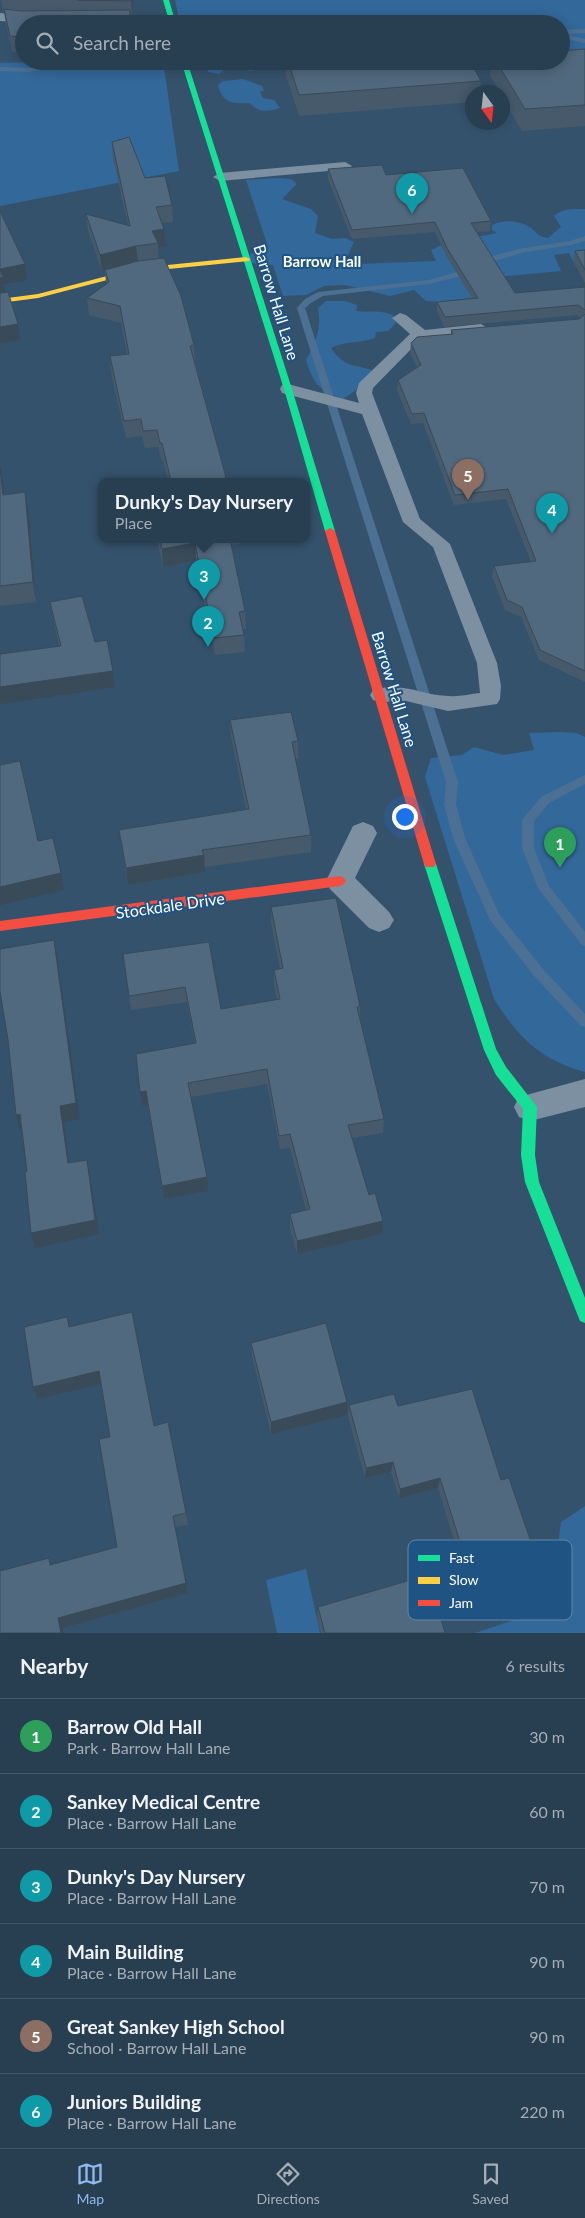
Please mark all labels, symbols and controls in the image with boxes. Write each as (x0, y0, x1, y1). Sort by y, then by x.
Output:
search box (15, 15, 570, 70)
icon: search (33, 29, 61, 57)
text: Search here (73, 31, 171, 54)
north arrow (465, 85, 510, 130)
pin: 6 (396, 173, 428, 214)
street label: Barrow Hall Lane (250, 242, 304, 362)
district label: Barrow Hall (283, 252, 361, 270)
pin: 5 (452, 459, 484, 500)
popup (98, 478, 310, 543)
text: Dunky's Day Nursery (115, 490, 293, 513)
pin: 4 (536, 493, 568, 534)
text: Place (115, 513, 152, 532)
pin: 3 (188, 559, 220, 600)
pin: 2 (192, 606, 224, 647)
street label: Barrow Hall Lane (368, 629, 422, 749)
your location (392, 804, 418, 830)
pin: 1 (544, 827, 576, 868)
street label: Stockdale Drive (114, 888, 226, 922)
legend (408, 1540, 572, 1620)
text: Fast (449, 1549, 474, 1566)
text: Slow (449, 1571, 479, 1588)
text: Jam (449, 1594, 473, 1611)
text: Nearby (20, 1653, 88, 1678)
text: 6 results (505, 1656, 565, 1675)
text: Barrow Old Hall (67, 1715, 202, 1738)
text: 1 (31, 1727, 41, 1746)
text: 30 m (529, 1727, 565, 1746)
text: Park · Barrow Hall Lane (67, 1738, 231, 1757)
text: Sankey Medical Centre (67, 1790, 260, 1813)
text: 2 (31, 1802, 41, 1821)
text: 60 m (529, 1802, 565, 1821)
text: Place · Barrow Hall Lane (67, 1813, 236, 1832)
text: Dunky's Day Nursery (67, 1865, 245, 1888)
text: 3 (31, 1877, 41, 1896)
text: 70 m (529, 1877, 565, 1896)
text: Place · Barrow Hall Lane (67, 1888, 236, 1907)
text: Main Building (67, 1940, 183, 1963)
text: 4 (31, 1952, 41, 1971)
text: 90 m (529, 1952, 565, 1971)
text: Place · Barrow Hall Lane (67, 1963, 236, 1982)
text: Great Sankey High School (67, 2015, 285, 2038)
text: 5 (31, 2027, 41, 2046)
text: 90 m (529, 2027, 565, 2046)
text: School · Barrow Hall Lane (67, 2038, 246, 2057)
text: Juniors Building (67, 2090, 201, 2113)
text: 6 (31, 2102, 41, 2121)
text: 220 m (520, 2102, 565, 2121)
text: Place · Barrow Hall Lane (67, 2113, 236, 2132)
tab: Map (76, 2160, 104, 2207)
tab: Directions (257, 2160, 320, 2207)
tab: Saved (472, 2160, 509, 2207)

